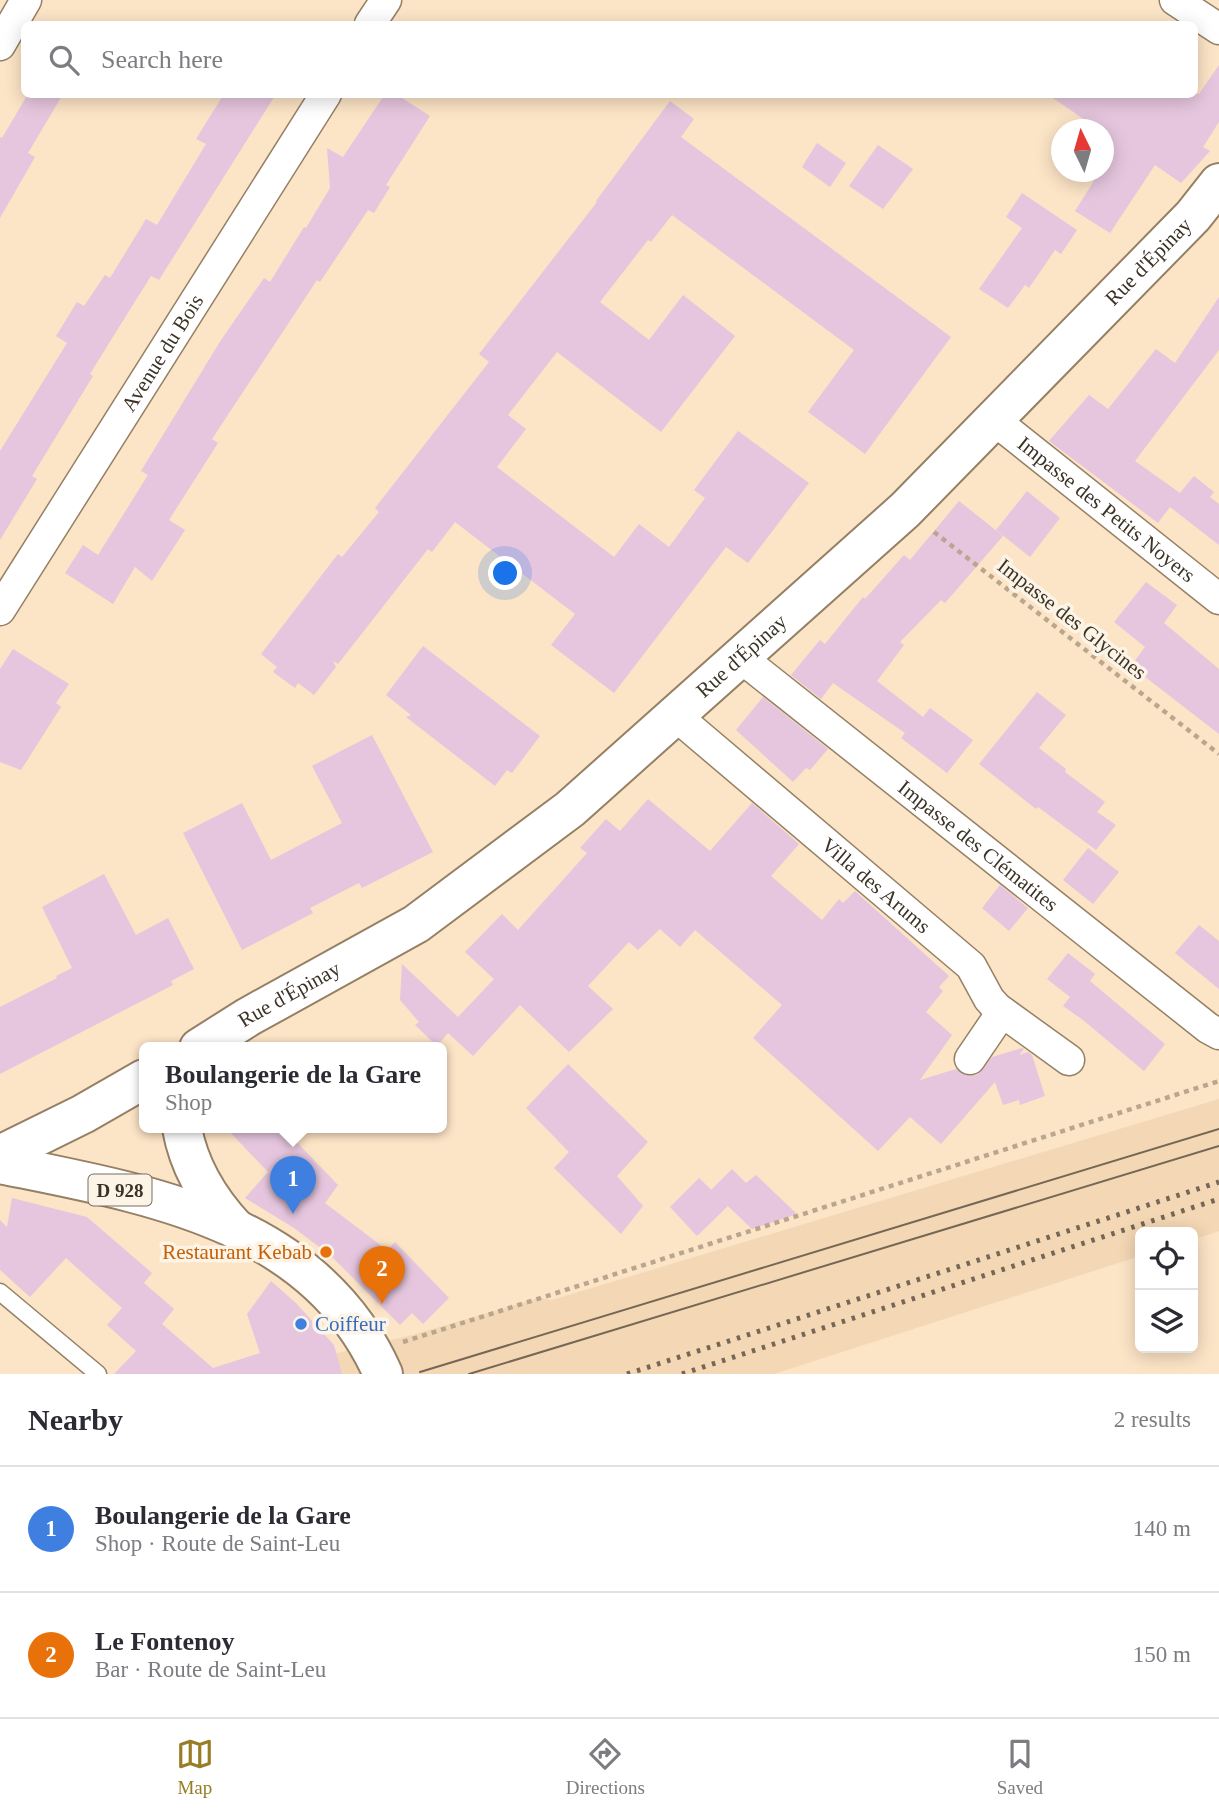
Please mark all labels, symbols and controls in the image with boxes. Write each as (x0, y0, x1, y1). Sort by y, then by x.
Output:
search box (21, 21, 1198, 98)
icon: search (45, 41, 83, 79)
text: Search here (101, 45, 223, 74)
north arrow (1051, 119, 1114, 182)
street label: Rue d'Épinay (1100, 212, 1197, 310)
street label: Avenue du Bois (116, 290, 208, 416)
street label: Impasse des Petits Noyers (1013, 431, 1200, 587)
street label: Impasse des Glycines (993, 554, 1151, 684)
your location (488, 556, 522, 590)
street label: Rue d'Épinay (691, 609, 792, 703)
street label: Impasse des Clématites (893, 775, 1063, 917)
street label: Villa des Arums (816, 832, 935, 938)
street label: Rue d'Épinay (234, 956, 345, 1032)
popup (139, 1042, 447, 1133)
text: Boulangerie de la Gare (165, 1060, 421, 1089)
text: Shop (165, 1090, 212, 1115)
pin: 1 (270, 1156, 316, 1214)
road number: D 928 (88, 1174, 152, 1206)
map controls (1135, 1227, 1198, 1353)
button: locate (1135, 1227, 1198, 1290)
place label: Restaurant Kebab (162, 1240, 312, 1264)
marker: Restaurant Kebab (318, 1244, 334, 1260)
pin: 2 (359, 1246, 405, 1304)
button: layers (1135, 1290, 1198, 1353)
place label: Coiffeur (315, 1312, 386, 1336)
marker: Coiffeur (293, 1316, 309, 1332)
text: Nearby (28, 1403, 123, 1436)
text: 2 results (1114, 1407, 1191, 1432)
text: Boulangerie de la Gare (95, 1501, 351, 1530)
text: 1 (45, 1516, 57, 1541)
text: 140 m (1133, 1516, 1191, 1541)
text: Shop · Route de Saint-Leu (95, 1531, 340, 1556)
text: Le Fontenoy (95, 1627, 234, 1656)
text: 2 (45, 1642, 57, 1667)
text: 150 m (1133, 1642, 1191, 1667)
text: Bar · Route de Saint-Leu (95, 1657, 326, 1682)
tab: Map (176, 1735, 214, 1799)
tab: Directions (566, 1735, 645, 1799)
tab: Saved (997, 1735, 1043, 1799)

